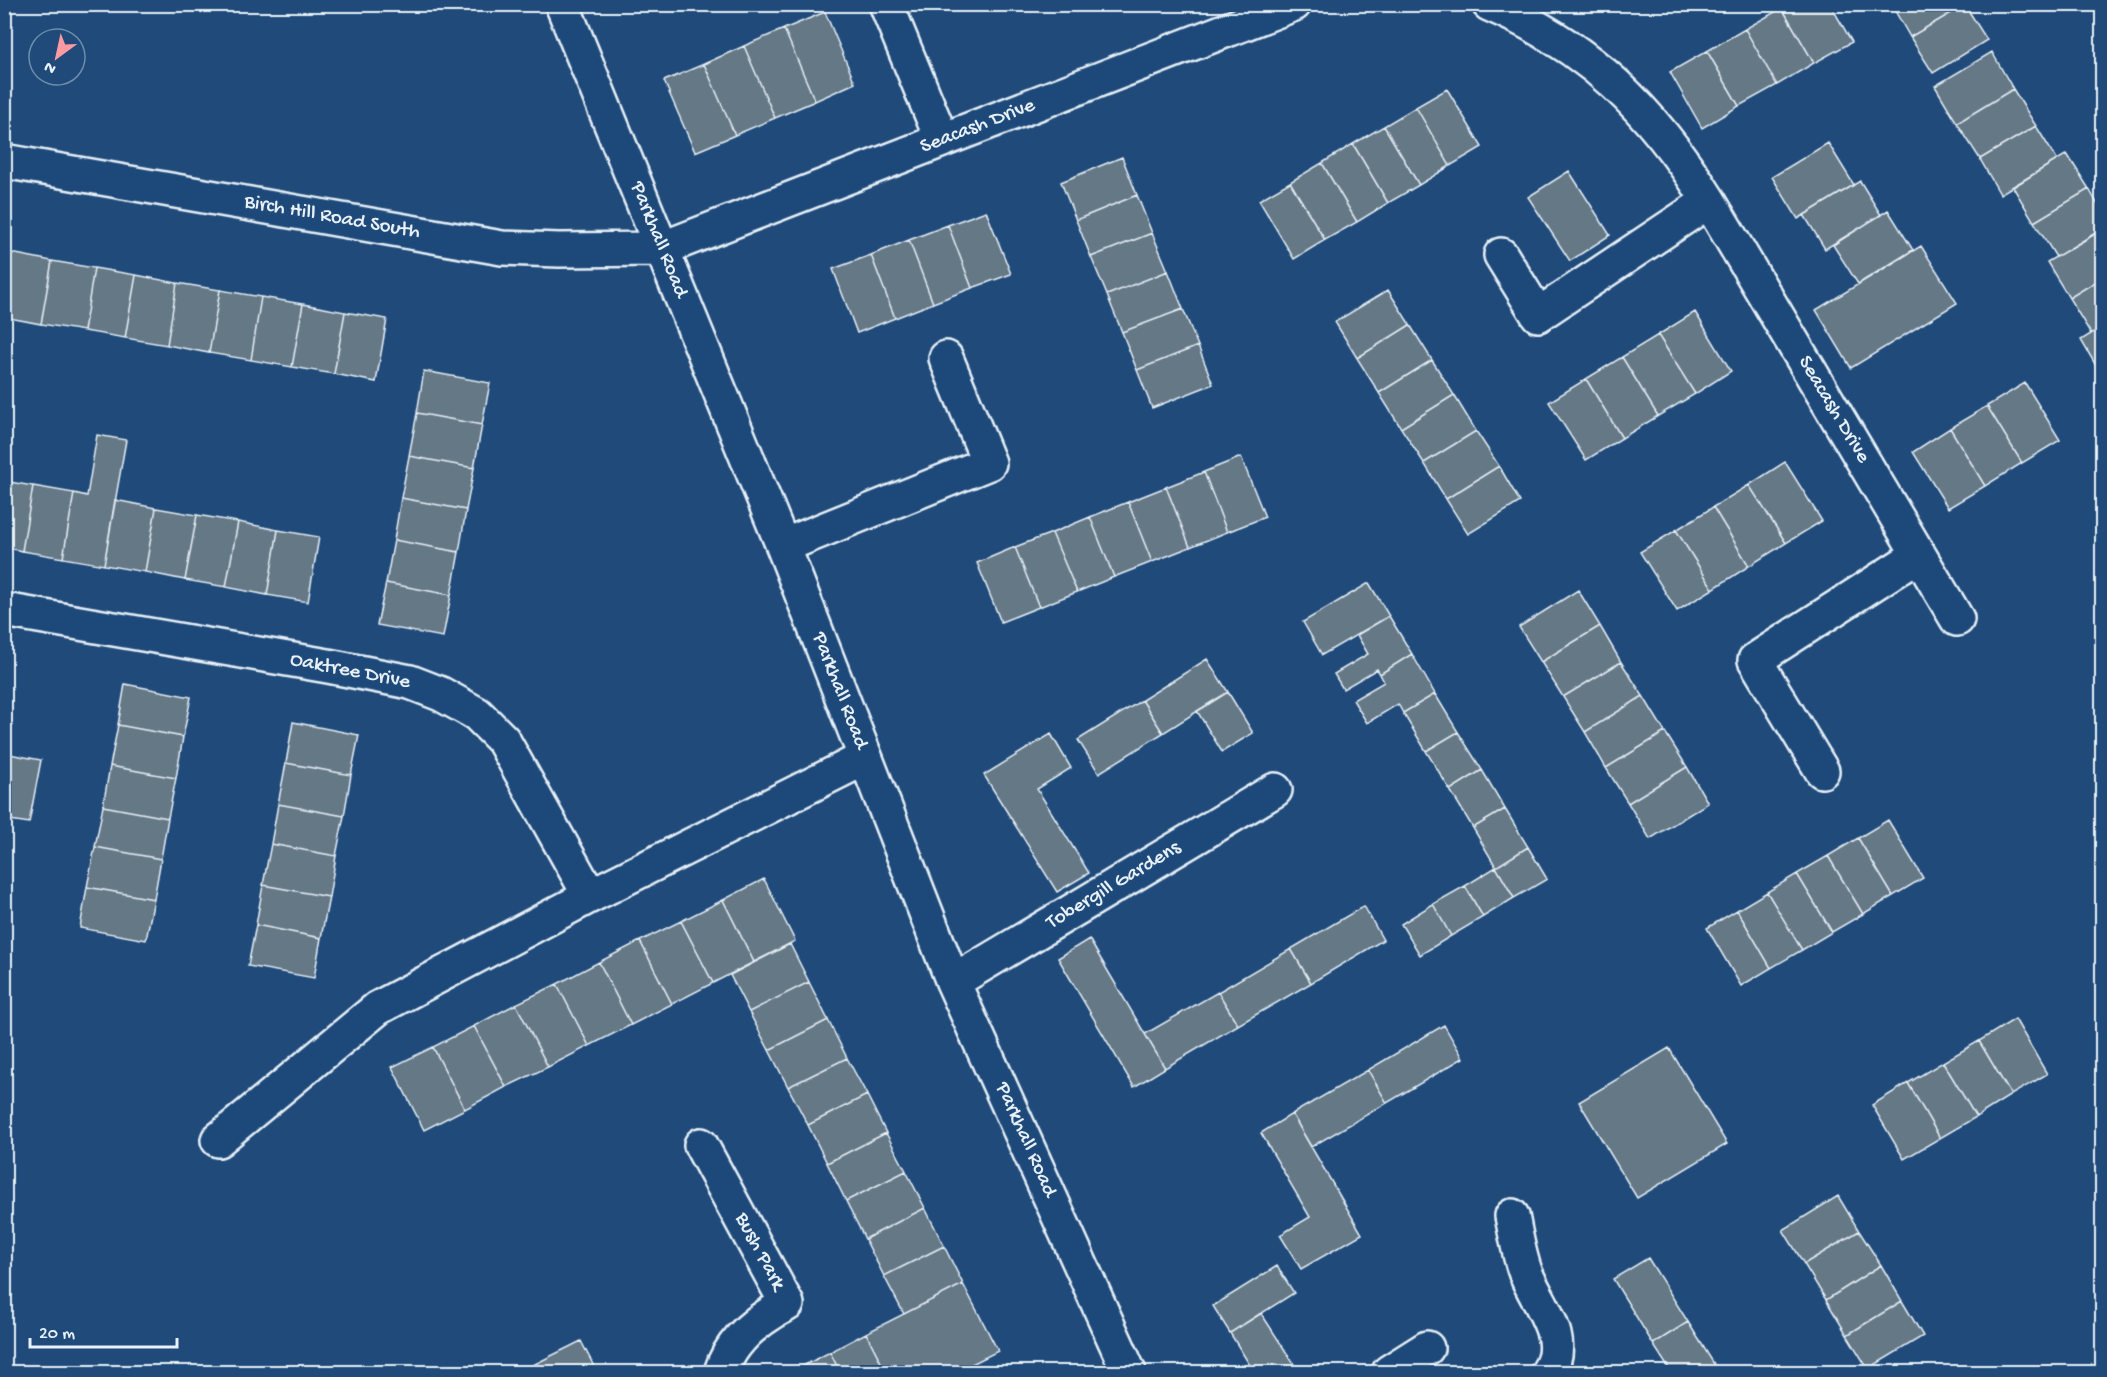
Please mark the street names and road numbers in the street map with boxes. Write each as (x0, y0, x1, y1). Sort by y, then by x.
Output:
street label: Seacash Drive (917, 93, 1040, 160)
street label: Parkhall Road (623, 177, 693, 303)
street label: Birch Hill Road South (241, 190, 422, 246)
street label: Seacash Drive (1791, 352, 1875, 469)
street label: Parkhall Road (805, 628, 873, 755)
street label: Oaktree Drive (288, 648, 413, 696)
street label: Tobergill Gardens (1041, 835, 1187, 936)
street label: Parkhall Road (988, 1078, 1062, 1203)
street label: Bush Park (728, 1208, 791, 1298)

